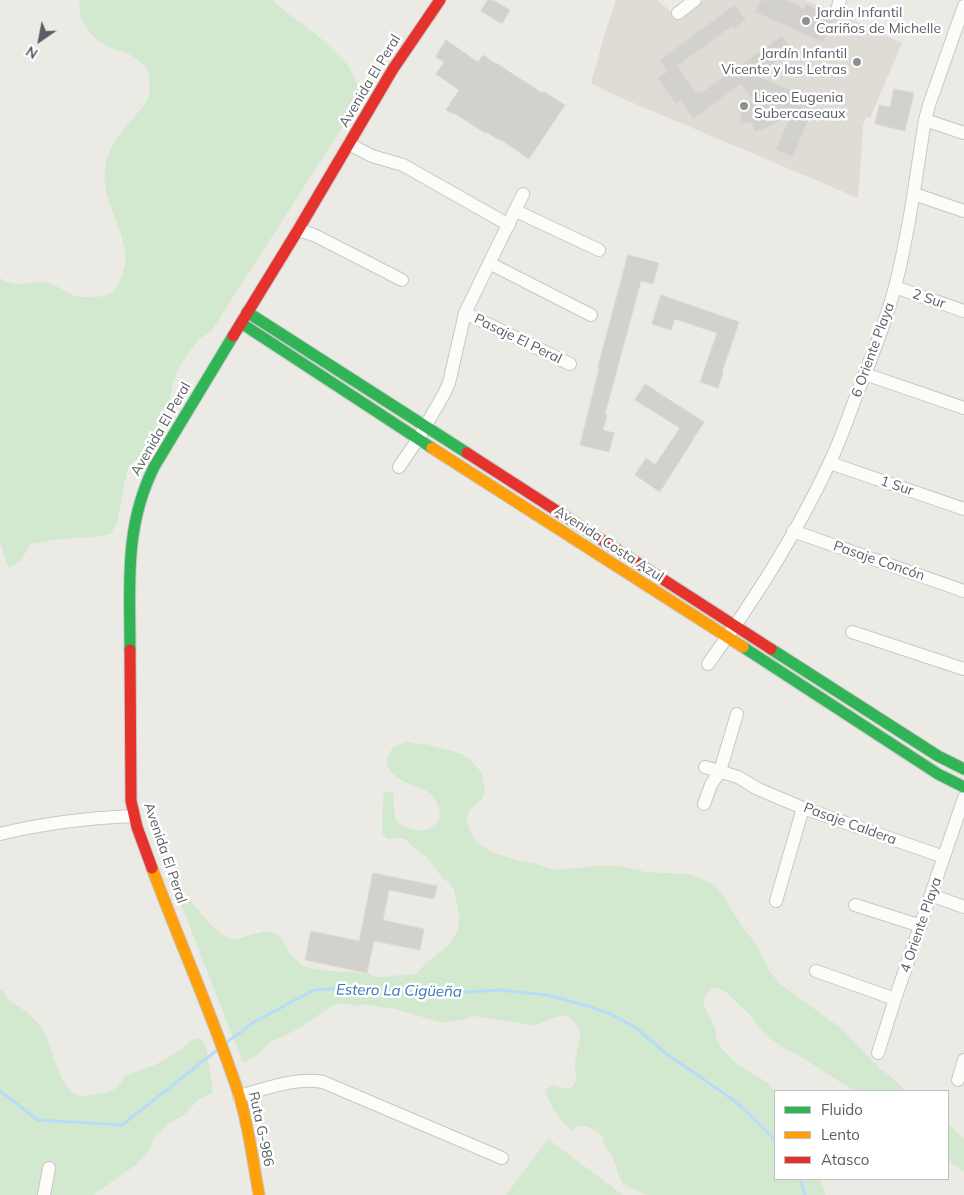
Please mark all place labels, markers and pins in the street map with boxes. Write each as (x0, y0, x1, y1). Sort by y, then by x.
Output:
place label: Jardin Infantil Cariños de Michelle (816, 5, 941, 38)
marker: Jardin Infantil Cariños de Michelle (800, 15, 812, 27)
place label: Jardín Infantil Vicente y las Letras (721, 46, 847, 78)
marker: Jardín Infantil Vicente y las Letras (851, 56, 863, 68)
place label: Liceo Eugenia Subercaseaux (754, 90, 846, 122)
marker: Liceo Eugenia Subercaseaux (738, 100, 750, 112)

